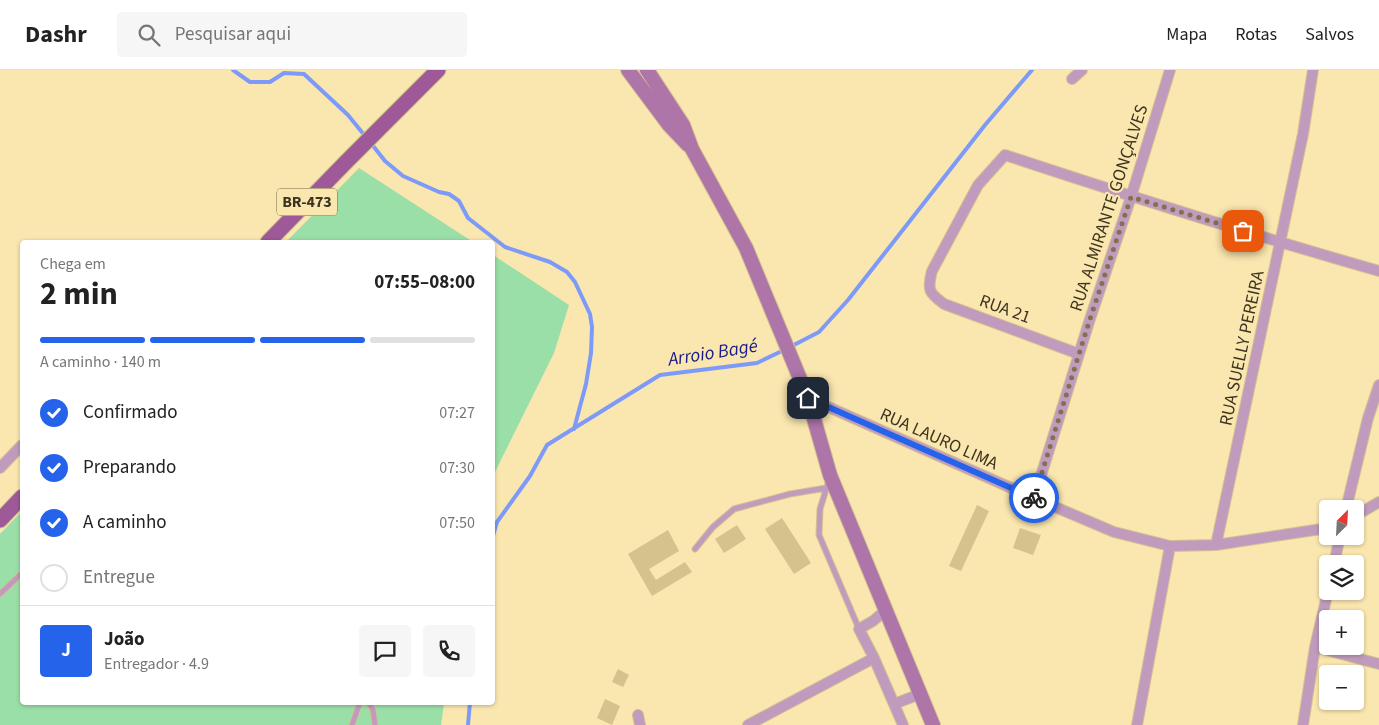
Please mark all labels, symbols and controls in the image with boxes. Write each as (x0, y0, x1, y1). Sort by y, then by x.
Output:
search box (117, 12, 467, 57)
text: Dashr (25, 17, 87, 52)
icon: search (135, 21, 163, 49)
text: Pesquisar aqui (175, 21, 291, 48)
text: Mapa (1166, 22, 1207, 47)
text: Rotas (1235, 22, 1277, 47)
text: Salvos (1305, 22, 1354, 47)
street label: RUA ALMIRANTE GONÇALVES (1064, 101, 1154, 315)
road number: BR-473 (277, 188, 337, 216)
pin (1222, 210, 1264, 252)
icon: bag (1229, 217, 1257, 245)
text: Chega em (40, 253, 106, 275)
street label: RUA SUELLY PEREIRA (1213, 268, 1271, 428)
text: 07:55–08:00 (374, 269, 475, 296)
text: 2 min (40, 271, 118, 317)
street label: RUA 21 (976, 288, 1034, 330)
water label: Arroio Bagé (665, 332, 761, 374)
text: A caminho · 140 m (40, 351, 161, 373)
pin (787, 377, 829, 419)
icon: home (794, 384, 822, 412)
icon: check (40, 399, 68, 427)
text: Confirmado (83, 399, 178, 426)
text: 07:27 (439, 402, 475, 424)
street label: RUA LAURO LIMA (876, 402, 1002, 476)
icon: check (40, 454, 68, 482)
text: Preparando (83, 454, 176, 481)
text: 07:30 (439, 457, 475, 479)
courier (1009, 473, 1059, 523)
icon: bike (1020, 484, 1048, 512)
north arrow (1319, 500, 1364, 545)
map controls (1319, 500, 1364, 710)
icon: check (40, 509, 68, 537)
text: A caminho (83, 509, 167, 536)
text: 07:50 (439, 512, 475, 534)
button: layers (1319, 555, 1364, 600)
text: Entregue (83, 564, 155, 591)
button: + (1319, 610, 1364, 655)
button: chat (359, 625, 411, 677)
button: phone (423, 625, 475, 677)
text: João (104, 626, 145, 653)
text: J (61, 637, 71, 664)
text: Entregador · 4.9 (104, 653, 209, 675)
button: − (1319, 665, 1364, 710)

